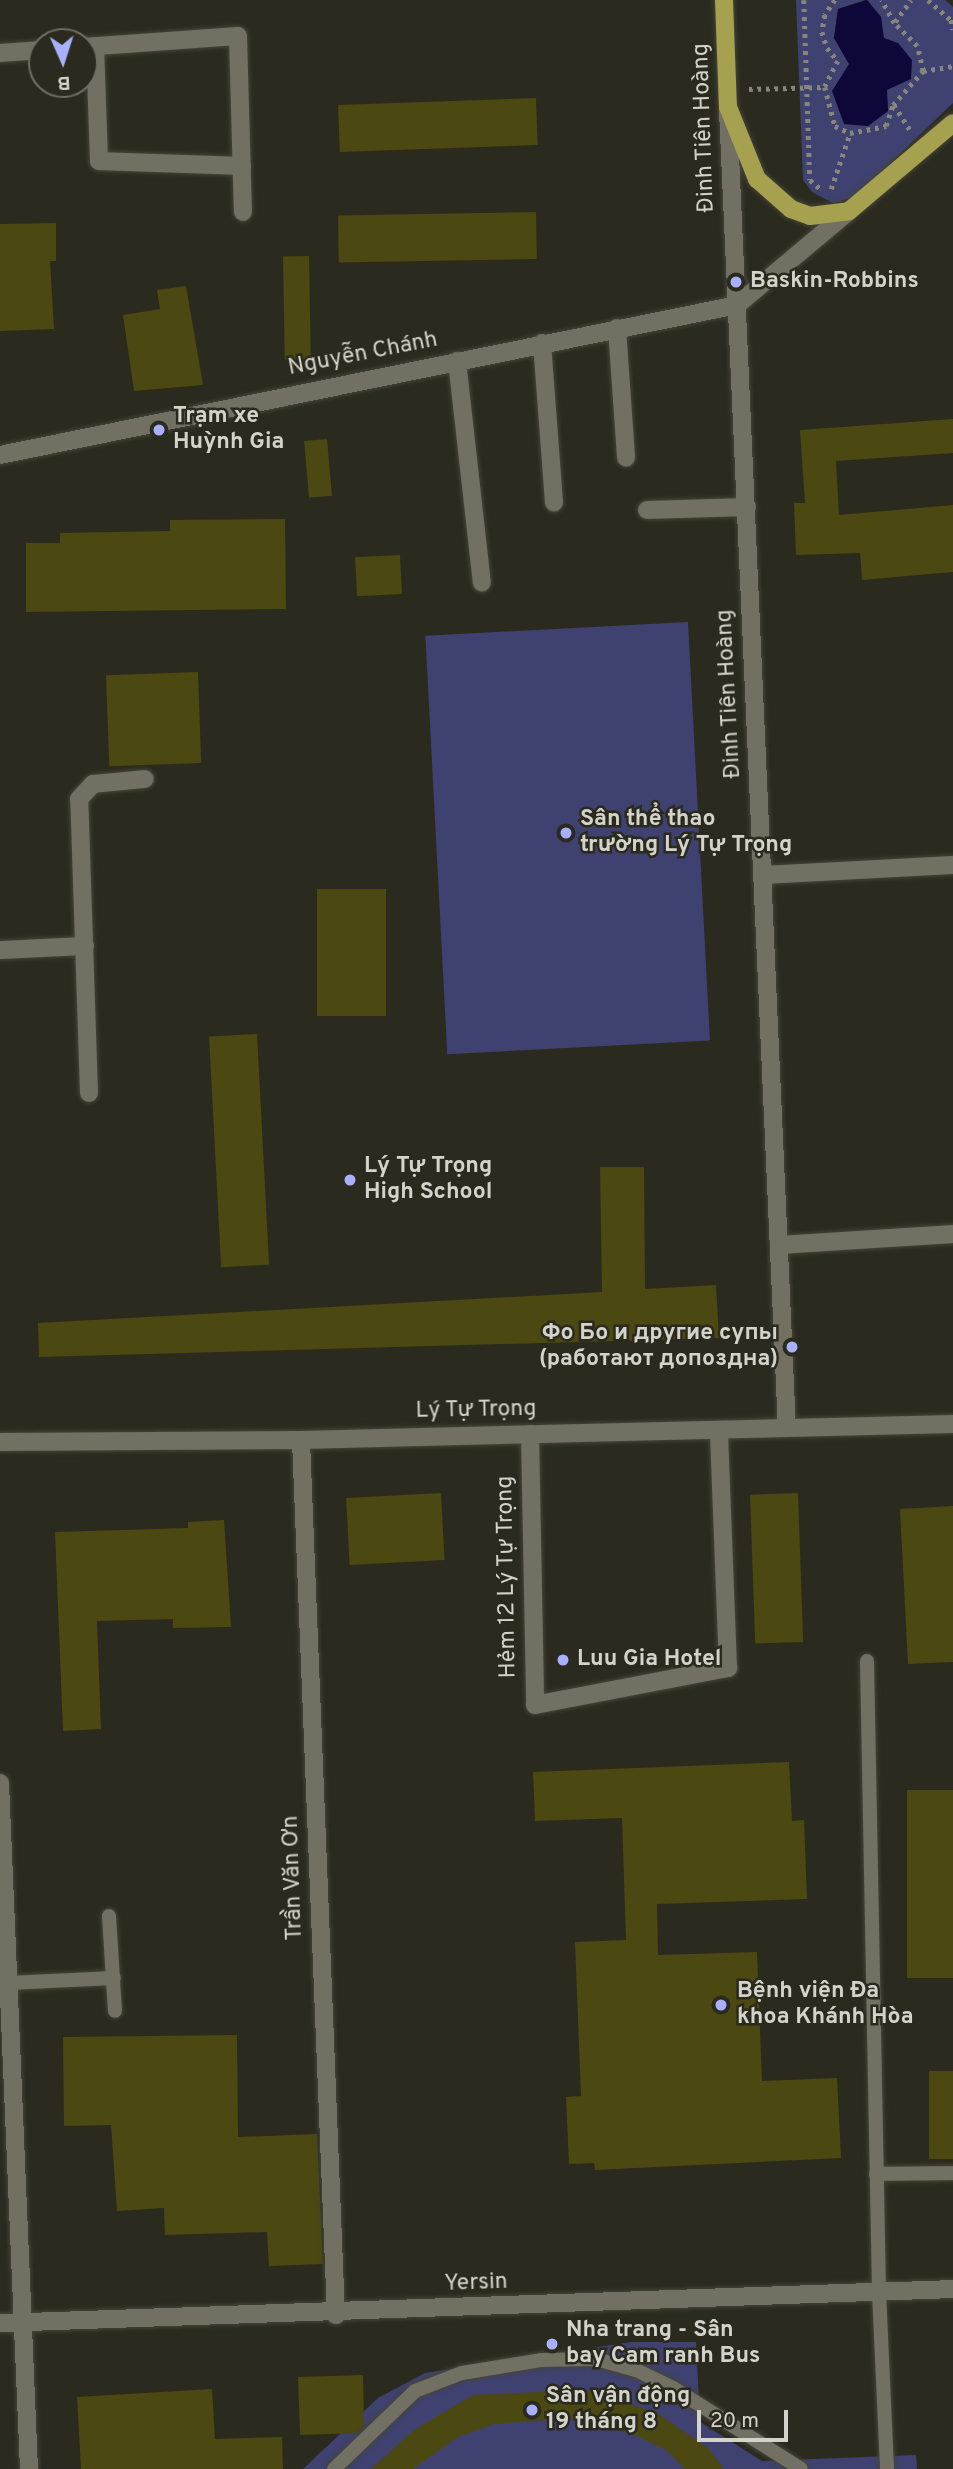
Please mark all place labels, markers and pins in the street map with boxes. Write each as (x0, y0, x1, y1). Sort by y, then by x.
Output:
place label: Baskin-Robbins (750, 268, 919, 296)
marker: Baskin-Robbins (728, 274, 744, 290)
place label: Trạm xe Huỳnh Gia (173, 403, 284, 457)
marker: Trạm xe Huỳnh Gia (151, 422, 167, 438)
place label: Sân thể thao trường Lý Tự Trọng (580, 806, 792, 860)
marker: Sân thể thao trường Lý Tự Trọng (558, 825, 574, 841)
place label: Lý Tự Trọng High School (364, 1153, 493, 1207)
marker: Lý Tự Trọng High School (342, 1172, 358, 1188)
place label: Фо Бо и другие супы (работают допоздна) (539, 1320, 778, 1374)
marker: Фо Бо и другие супы (работают допоздна) (784, 1339, 800, 1355)
place label: Luu Gia Hotel (577, 1646, 722, 1674)
marker: Luu Gia Hotel (555, 1652, 571, 1668)
place label: Bệnh viện Đa khoa Khánh Hòa (737, 1978, 913, 2032)
marker: Bệnh viện Đa khoa Khánh Hòa (711, 1995, 731, 2015)
place label: Nha trang - Sân bay Cam ranh Bus (566, 2317, 760, 2371)
marker: Nha trang - Sân bay Cam ranh Bus (544, 2336, 560, 2352)
place label: Sân vận động 19 tháng 8 (546, 2383, 690, 2437)
marker: Sân vận động 19 tháng 8 (524, 2402, 540, 2418)

